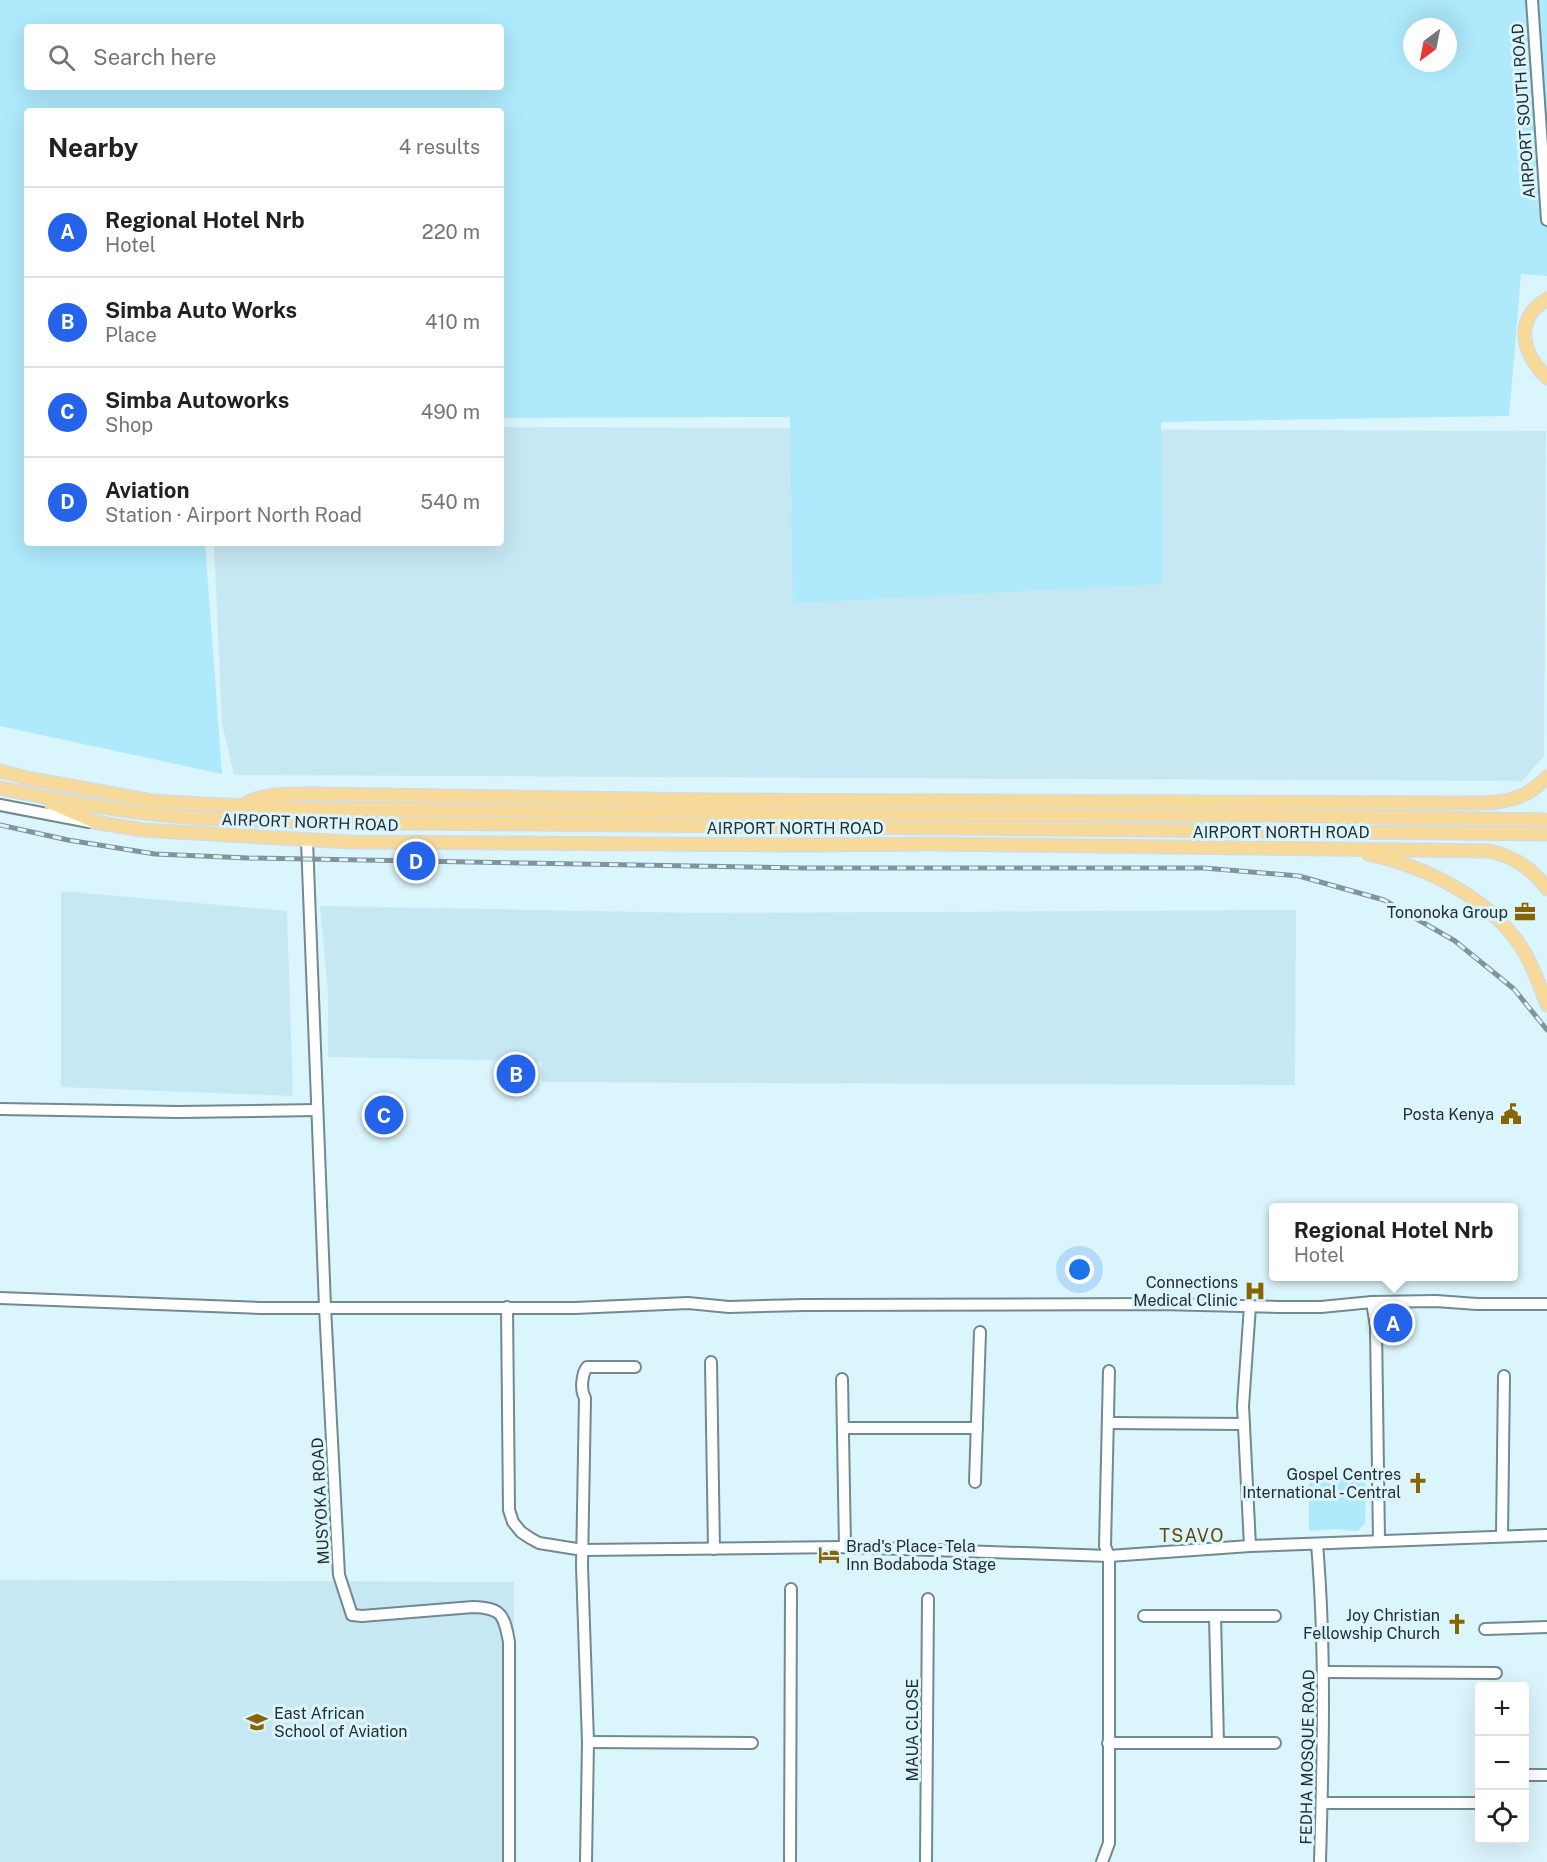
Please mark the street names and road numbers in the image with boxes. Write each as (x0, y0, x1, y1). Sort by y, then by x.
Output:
street label: AIRPORT SOUTH ROAD (1508, 23, 1539, 199)
street label: AIRPORT NORTH ROAD (221, 810, 399, 835)
street label: AIRPORT NORTH ROAD (706, 819, 884, 838)
street label: AIRPORT NORTH ROAD (1192, 823, 1370, 842)
street label: MUSYOKA ROAD (308, 1437, 333, 1565)
street label: FEDHA MOSQUE ROAD (1296, 1669, 1319, 1845)
street label: MAUA CLOSE (903, 1678, 922, 1782)

